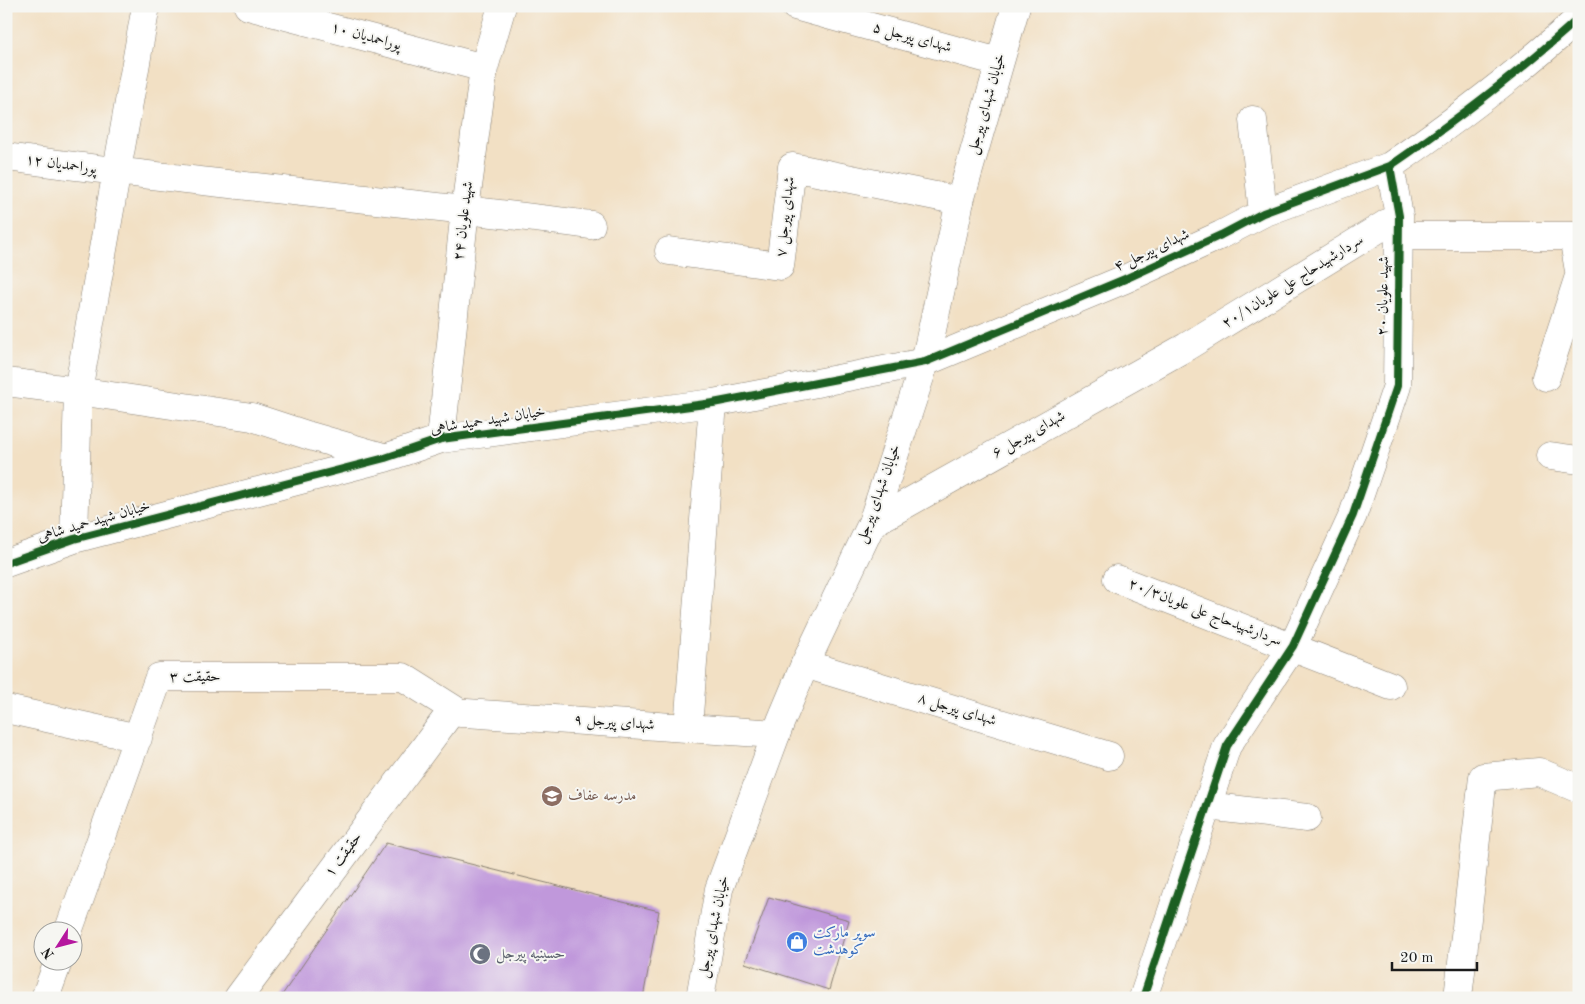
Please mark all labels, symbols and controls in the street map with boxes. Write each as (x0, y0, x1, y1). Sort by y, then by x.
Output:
street label: پوراحمدیان ۱۰ (329, 20, 404, 56)
street label: شهدای پیرجل ۵ (870, 20, 953, 58)
street label: خیابان شهدای پیرجل (965, 52, 1010, 157)
street label: پوراحمدیان ۱۲ (24, 153, 99, 180)
street label: شهدای پیرجل ۷ (774, 176, 800, 258)
street label: شهید علویان ۲۴ (452, 180, 477, 262)
street label: شهدای پیرجل ۴ (1112, 227, 1193, 277)
street label: سردارشهیدحاج علی علویان۲۰/۱ (1220, 232, 1368, 335)
street label: شهید علویان ۲۰ (1376, 256, 1393, 336)
street label: خیابان شهید حمید شاهی (429, 405, 547, 438)
street label: شهدای پیرجل ۶ (990, 409, 1069, 463)
street label: خیابان شهدای پیرجل (854, 443, 906, 546)
street label: خیابان شهید حمید شاهی (36, 499, 152, 546)
street label: سردارشهیدحاج علی علویان۲۰/۳ (1125, 577, 1284, 653)
street label: حقیقت ۳ (169, 670, 221, 685)
street label: شهدای پیرجل ۸ (916, 691, 998, 731)
street label: شهدای پیرجل ۹ (573, 713, 655, 735)
school or university icon: مدرسه عفاف (540, 784, 564, 808)
place label: مدرسه عفاف (568, 789, 636, 804)
street label: حقیقت ۱ (323, 830, 365, 880)
street label: خیابان شهدای پیرجل (696, 875, 734, 980)
north arrow (32, 922, 82, 972)
place label: سوپر مارکت کوهدشت (813, 925, 875, 958)
shop icon: سوپر مارکت کوهدشت (785, 930, 809, 954)
scale bar (1392, 939, 1478, 971)
mosque icon: حسینیه پیرجل (468, 942, 492, 966)
text: N (39, 944, 57, 961)
place label: حسینیه پیرجل (496, 947, 565, 964)
text: 20 m (1400, 951, 1434, 966)

